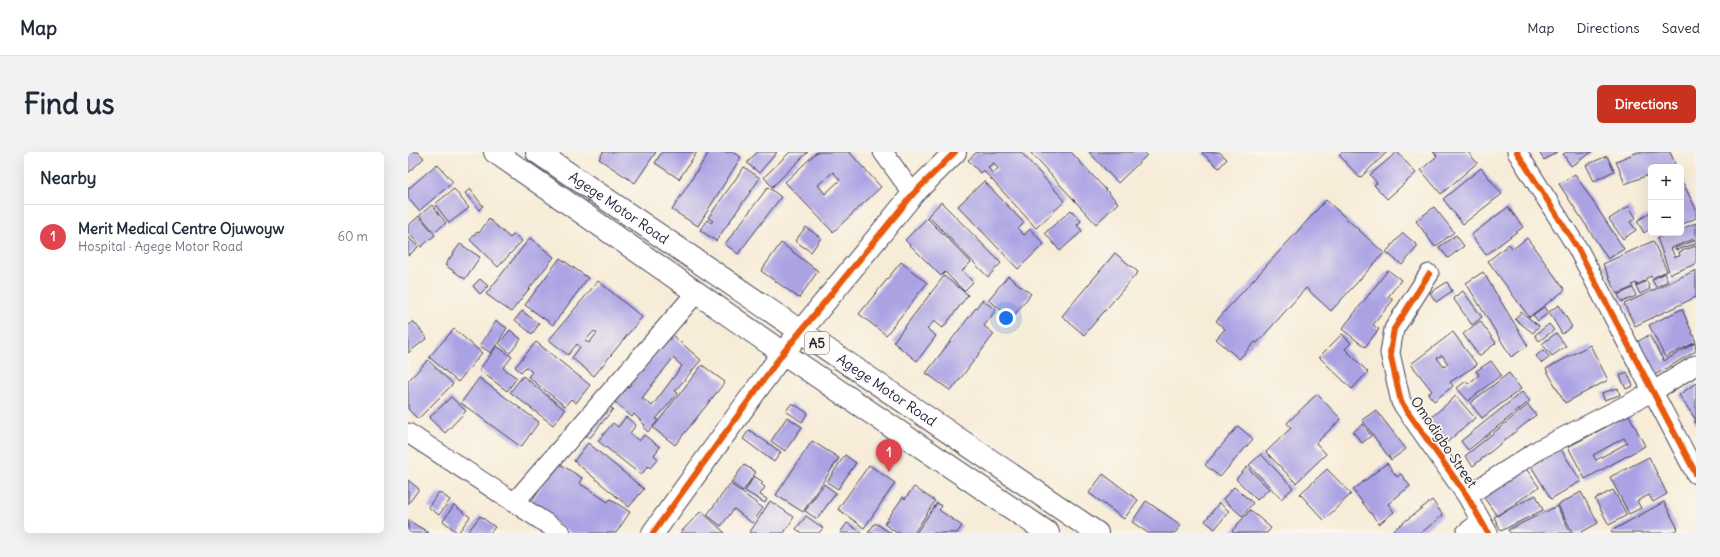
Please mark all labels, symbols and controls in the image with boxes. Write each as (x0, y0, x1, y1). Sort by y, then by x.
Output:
text: Map (20, 16, 57, 40)
text: Map (1527, 19, 1554, 37)
text: Directions (1576, 19, 1640, 37)
text: Saved (1662, 19, 1700, 37)
button: Directions (1597, 85, 1696, 123)
text: Find us (24, 86, 115, 122)
map controls (1648, 164, 1684, 236)
button: + (1648, 164, 1684, 200)
text: Nearby (40, 167, 96, 189)
street label: Agege Motor Road (566, 167, 672, 248)
button: − (1648, 200, 1684, 236)
text: Merit Medical Centre Ojuwoyw (78, 219, 284, 238)
text: 1 (50, 228, 56, 245)
text: 60 m (337, 228, 368, 245)
text: Hospital · Agege Motor Road (78, 238, 243, 255)
your location (996, 308, 1016, 328)
road number: A5 (805, 332, 829, 354)
street label: Agege Motor Road (833, 350, 940, 430)
street label: Omodigbo Street (1407, 393, 1481, 491)
pin: 1 (876, 439, 902, 472)

